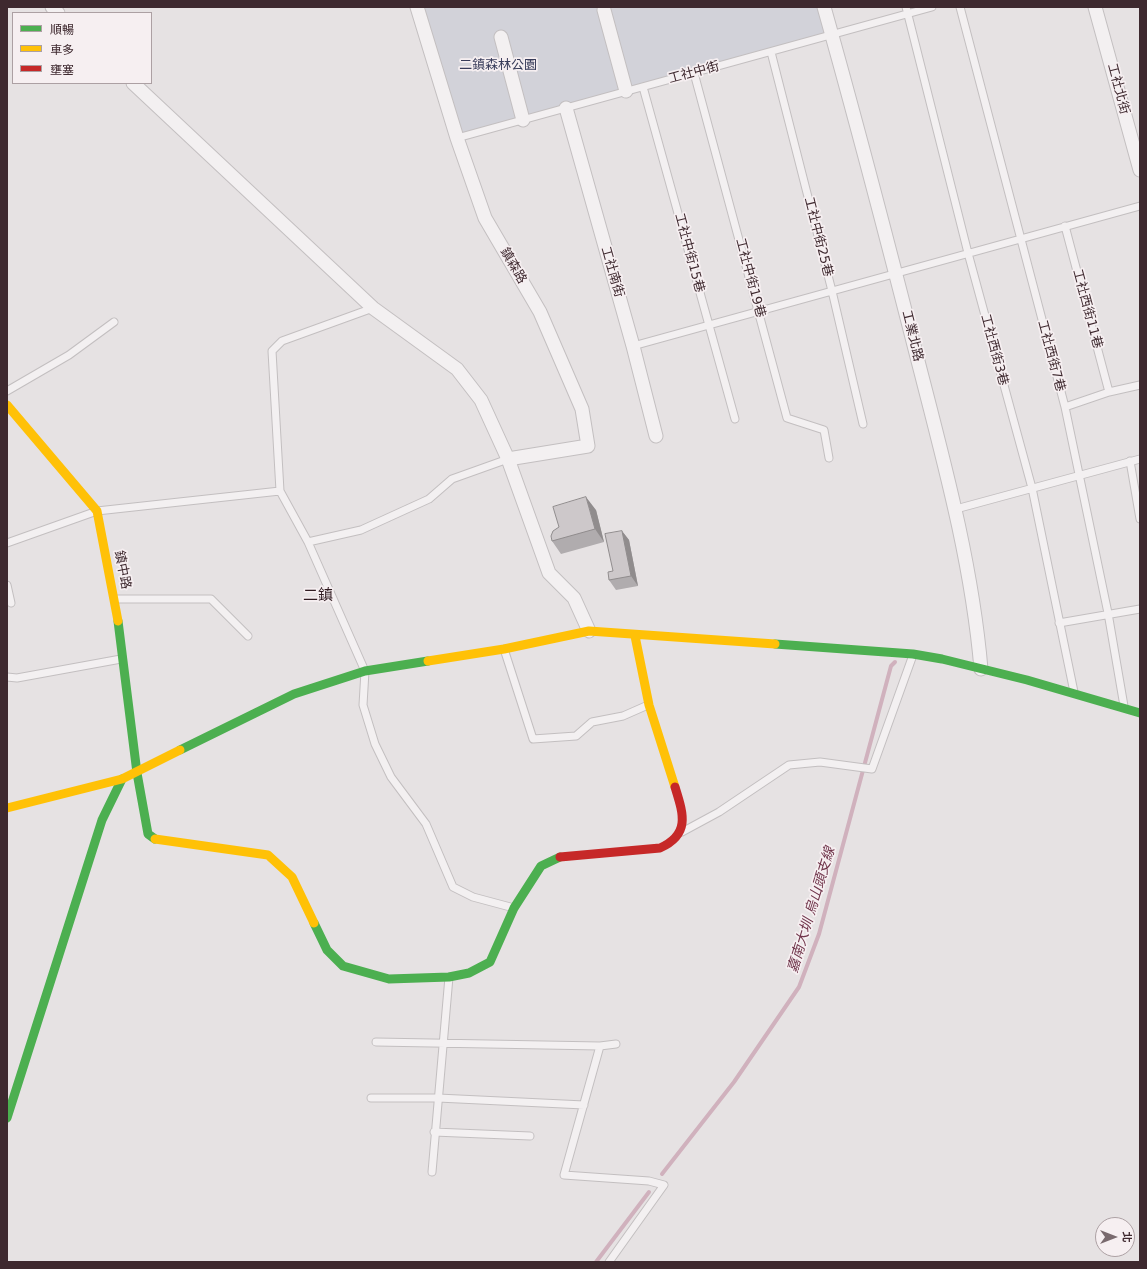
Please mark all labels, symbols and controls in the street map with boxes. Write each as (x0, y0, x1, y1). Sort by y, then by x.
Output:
legend (12, 12, 152, 84)
text: 順暢 (50, 23, 74, 37)
text: 車多 (50, 43, 74, 57)
park label: 二鎮森林公園 (459, 58, 537, 74)
street label: 工社中街 (667, 59, 721, 87)
street label: 工社北街 (1104, 62, 1132, 116)
text: 壅塞 (50, 63, 74, 77)
street label: 工社中街25巷 (801, 196, 835, 278)
street label: 工社中街15巷 (671, 212, 707, 294)
street label: 工社中街19巷 (732, 237, 768, 319)
street label: 鎮森路 (496, 245, 530, 287)
street label: 工社南街 (597, 245, 627, 299)
street label: 工社西街11巷 (1069, 268, 1105, 350)
street label: 工業北路 (898, 309, 926, 363)
street label: 工社西街3巷 (977, 313, 1011, 387)
street label: 工社西街7巷 (1034, 319, 1068, 393)
street label: 鎮中路 (111, 549, 133, 591)
district label: 二鎮 (303, 587, 333, 605)
water label: 嘉南大圳 烏山頭支線 (785, 845, 839, 975)
north arrow (1095, 1217, 1135, 1257)
text: 北 (1120, 1232, 1133, 1243)

